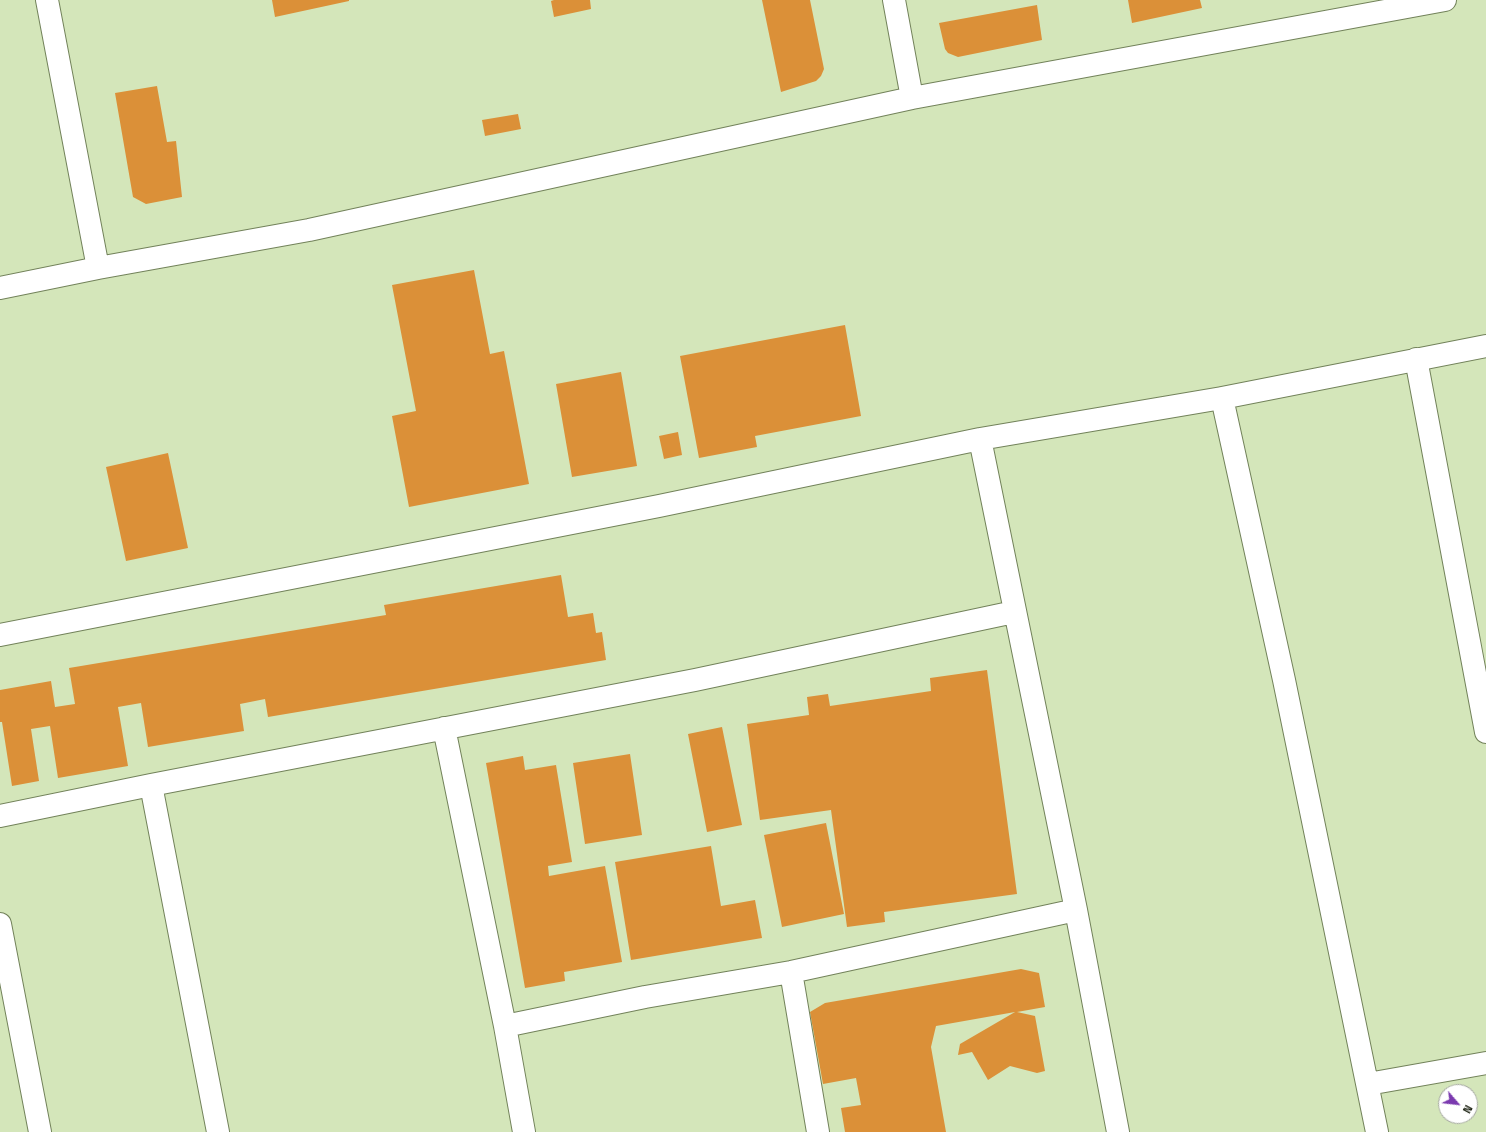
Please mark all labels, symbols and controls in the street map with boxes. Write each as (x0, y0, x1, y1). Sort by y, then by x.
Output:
north arrow (1438, 1084, 1478, 1124)
text: N (1459, 1102, 1477, 1116)

